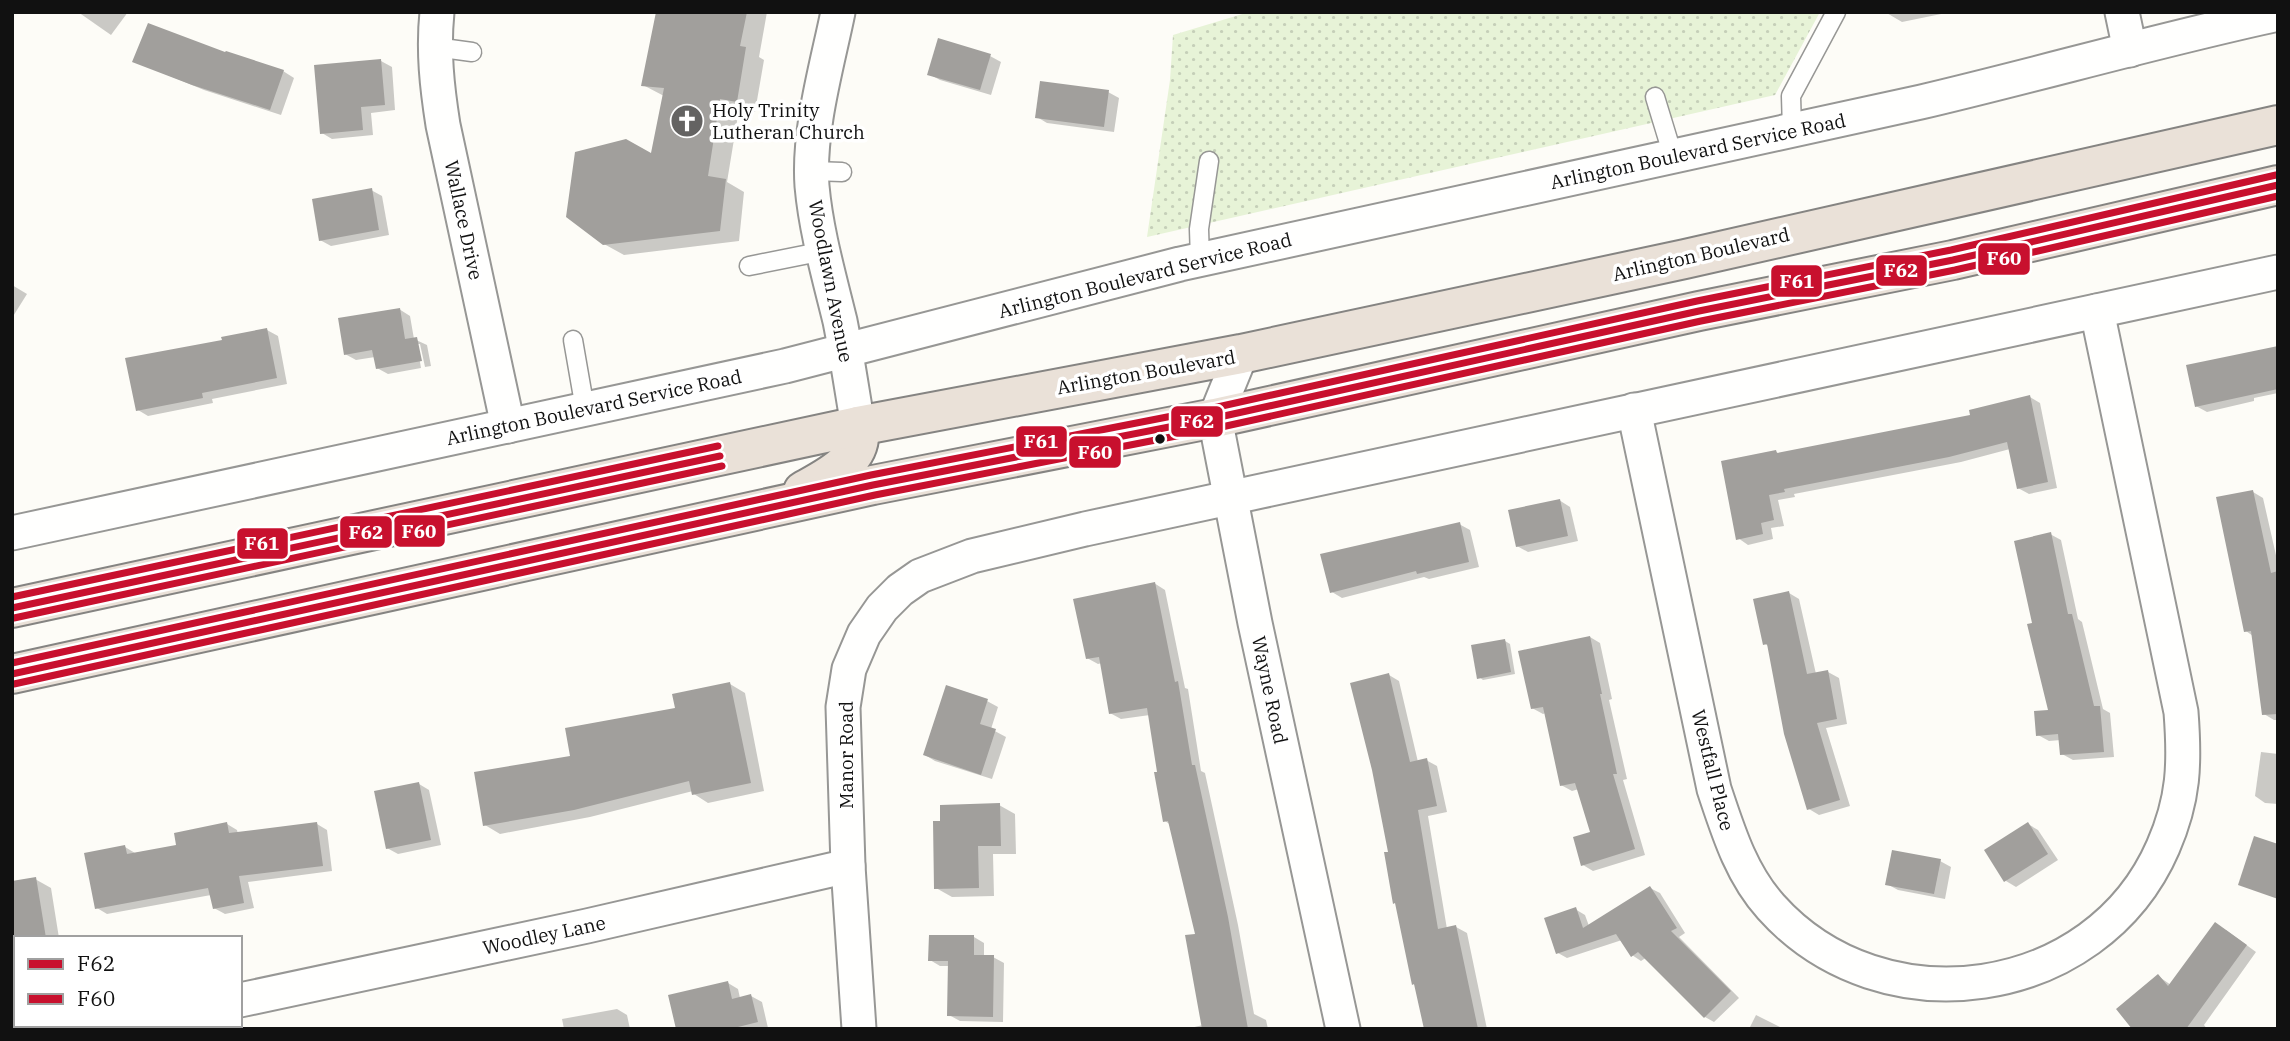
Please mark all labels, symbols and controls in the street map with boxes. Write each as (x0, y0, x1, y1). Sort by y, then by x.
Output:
place label: Holy Trinity Lutheran Church (712, 98, 865, 144)
church icon: Holy Trinity Lutheran Church (668, 102, 706, 140)
street label: Arlington Boulevard Service Road (1548, 108, 1848, 194)
street label: Wallace Drive (440, 158, 488, 282)
street label: Woodlawn Avenue (803, 198, 859, 364)
street label: Arlington Boulevard (1610, 222, 1792, 286)
street label: Arlington Boulevard Service Road (996, 227, 1294, 323)
line badge: F60 (1977, 242, 2031, 276)
text: F60 (1987, 246, 2021, 270)
line badge: F62 (1875, 254, 1928, 287)
text: F62 (1884, 258, 1918, 282)
line badge: F61 (1770, 264, 1823, 298)
text: F61 (1780, 269, 1814, 293)
street label: Arlington Boulevard (1055, 344, 1237, 400)
street label: Arlington Boulevard Service Road (444, 364, 744, 450)
line badge: F62 (1170, 405, 1224, 438)
text: F62 (1180, 409, 1214, 433)
line badge: F61 (1015, 425, 1068, 458)
text: F61 (1024, 429, 1058, 453)
unlabelled marker (1153, 432, 1167, 446)
line badge: F60 (1068, 435, 1122, 469)
text: F60 (1078, 440, 1112, 464)
line badge: F60 (393, 514, 446, 548)
line badge: F62 (339, 515, 393, 549)
text: F60 (402, 519, 436, 543)
text: F62 (349, 520, 383, 544)
line badge: F61 (236, 527, 289, 560)
text: F61 (245, 531, 279, 555)
street label: Wayne Road (1247, 634, 1293, 746)
street label: Manor Road (834, 701, 858, 809)
street label: Westfall Place (1686, 707, 1740, 833)
street label: Woodley Lane (480, 910, 608, 960)
legend (14, 936, 242, 1027)
text: F62 (77, 949, 115, 977)
text: F60 (77, 984, 115, 1012)

